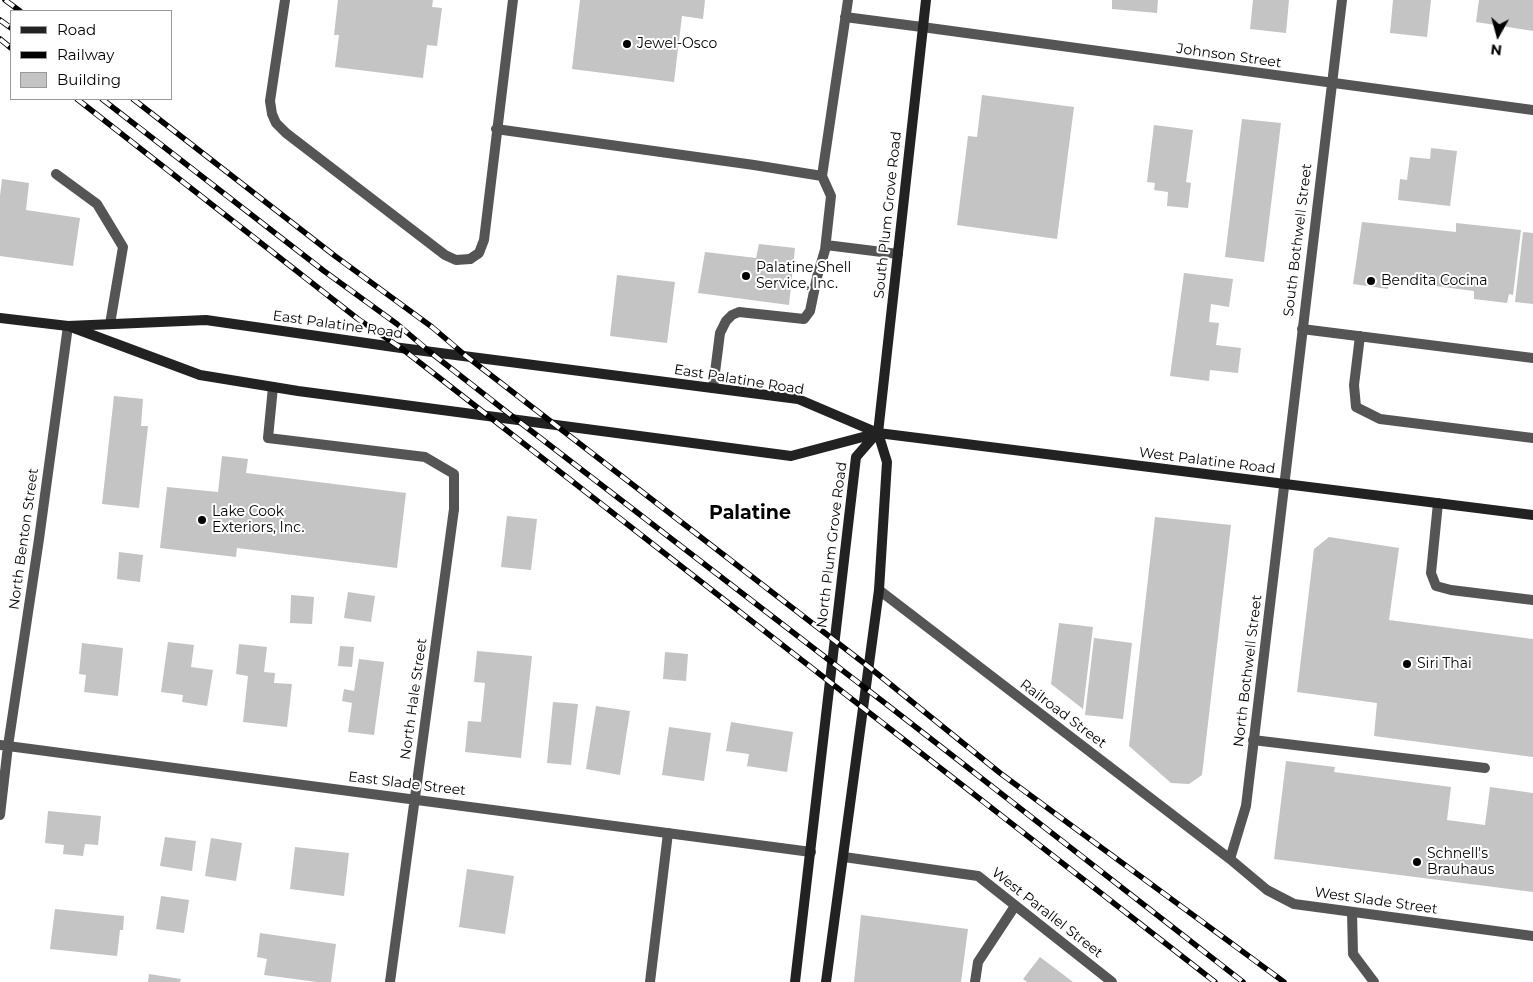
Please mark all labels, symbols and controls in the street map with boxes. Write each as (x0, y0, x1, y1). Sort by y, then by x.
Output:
legend (10, 10, 172, 100)
north arrow (1473, 10, 1523, 60)
text: Road (57, 20, 96, 39)
place label: Jewel-Osco (637, 36, 717, 52)
marker: Jewel-Osco (621, 38, 633, 50)
street label: Johnson Street (1175, 40, 1283, 72)
text: N (1489, 40, 1503, 60)
text: Railway (57, 45, 114, 64)
text: Building (57, 70, 121, 89)
street label: South Plum Grove Road (871, 130, 905, 300)
street label: South Bothwell Street (1280, 163, 1316, 317)
place label: Palatine Shell Service, Inc. (756, 260, 851, 292)
marker: Palatine Shell Service, Inc. (740, 270, 752, 282)
place label: Bendita Cocina (1381, 273, 1488, 289)
marker: Bendita Cocina (1365, 275, 1377, 287)
street label: East Palatine Road (272, 308, 404, 342)
street label: East Palatine Road (673, 361, 805, 399)
street label: West Palatine Road (1138, 444, 1276, 478)
street label: North Plum Grove Road (813, 461, 851, 629)
street label: North Benton Street (6, 467, 42, 611)
district label: Palatine (709, 502, 791, 524)
place label: Lake Cook Exteriors, Inc. (212, 504, 304, 536)
marker: Lake Cook Exteriors, Inc. (196, 514, 208, 526)
street label: North Bothwell Street (1230, 594, 1266, 748)
street label: North Hale Street (397, 637, 431, 761)
place label: Siri Thai (1417, 656, 1472, 672)
marker: Siri Thai (1401, 658, 1413, 670)
street label: Railroad Street (1017, 676, 1109, 752)
street label: East Slade Street (347, 768, 467, 800)
place label: Schnell's Brauhaus (1427, 846, 1494, 879)
marker: Schnell's Brauhaus (1411, 856, 1423, 868)
street label: West Parallel Street (988, 864, 1106, 962)
street label: West Slade Street (1313, 884, 1439, 918)

